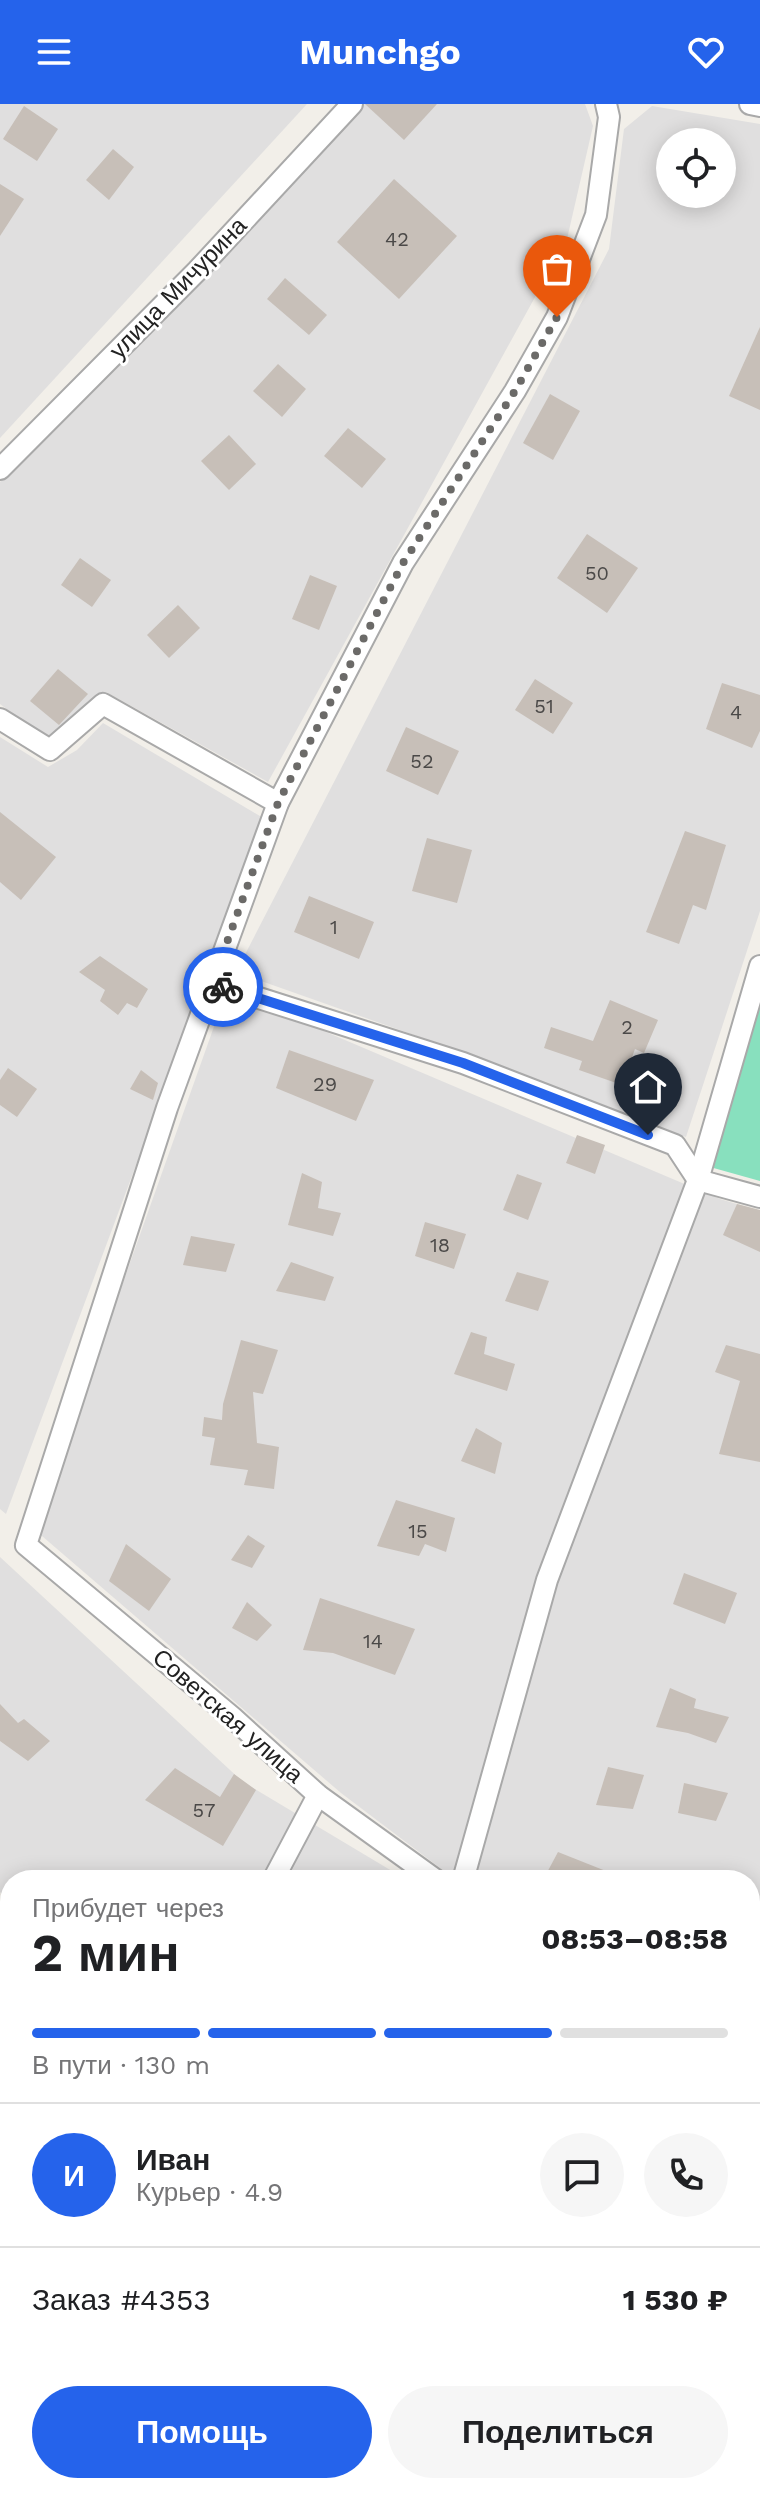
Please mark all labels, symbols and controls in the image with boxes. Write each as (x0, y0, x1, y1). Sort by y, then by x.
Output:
icon: menu (32, 30, 76, 74)
icon: heart (684, 30, 728, 74)
text: Munchgo (299, 31, 461, 73)
map controls (656, 128, 736, 208)
button: locate (656, 128, 736, 208)
street label: улица Мичурина (104, 211, 253, 364)
house number: 42 (385, 227, 409, 251)
pin (523, 235, 591, 317)
icon: bag (535, 247, 579, 291)
house number: 50 (585, 561, 609, 585)
house number: 51 (534, 694, 554, 718)
house number: 4 (730, 700, 742, 724)
house number: 52 (410, 749, 434, 773)
house number: 1 (330, 915, 338, 939)
courier (183, 947, 263, 1027)
icon: bike (201, 965, 245, 1009)
house number: 2 (621, 1015, 633, 1039)
pin (614, 1053, 682, 1135)
icon: home (626, 1065, 670, 1109)
house number: 29 (313, 1072, 337, 1096)
house number: 18 (430, 1233, 450, 1257)
house number: 15 (408, 1519, 428, 1543)
house number: 14 (363, 1629, 383, 1653)
street label: Советская улица (147, 1643, 309, 1789)
house number: 57 (193, 1798, 215, 1822)
text: Прибудет через (32, 1893, 224, 1923)
text: 08:53–08:58 (541, 1921, 728, 1956)
text: 2 мин (32, 1923, 180, 1984)
text: В пути · 130 m (32, 2050, 210, 2080)
button: chat (540, 2133, 624, 2217)
button: phone (644, 2133, 728, 2217)
text: Иван (136, 2142, 210, 2177)
text: И (63, 2158, 85, 2193)
text: Курьер · 4.9 (136, 2177, 283, 2207)
text: Заказ #4353 (32, 2282, 211, 2317)
text: 1 530 ₽ (623, 2282, 728, 2317)
button: Помощь (32, 2386, 372, 2478)
button: Поделиться (388, 2386, 728, 2478)

